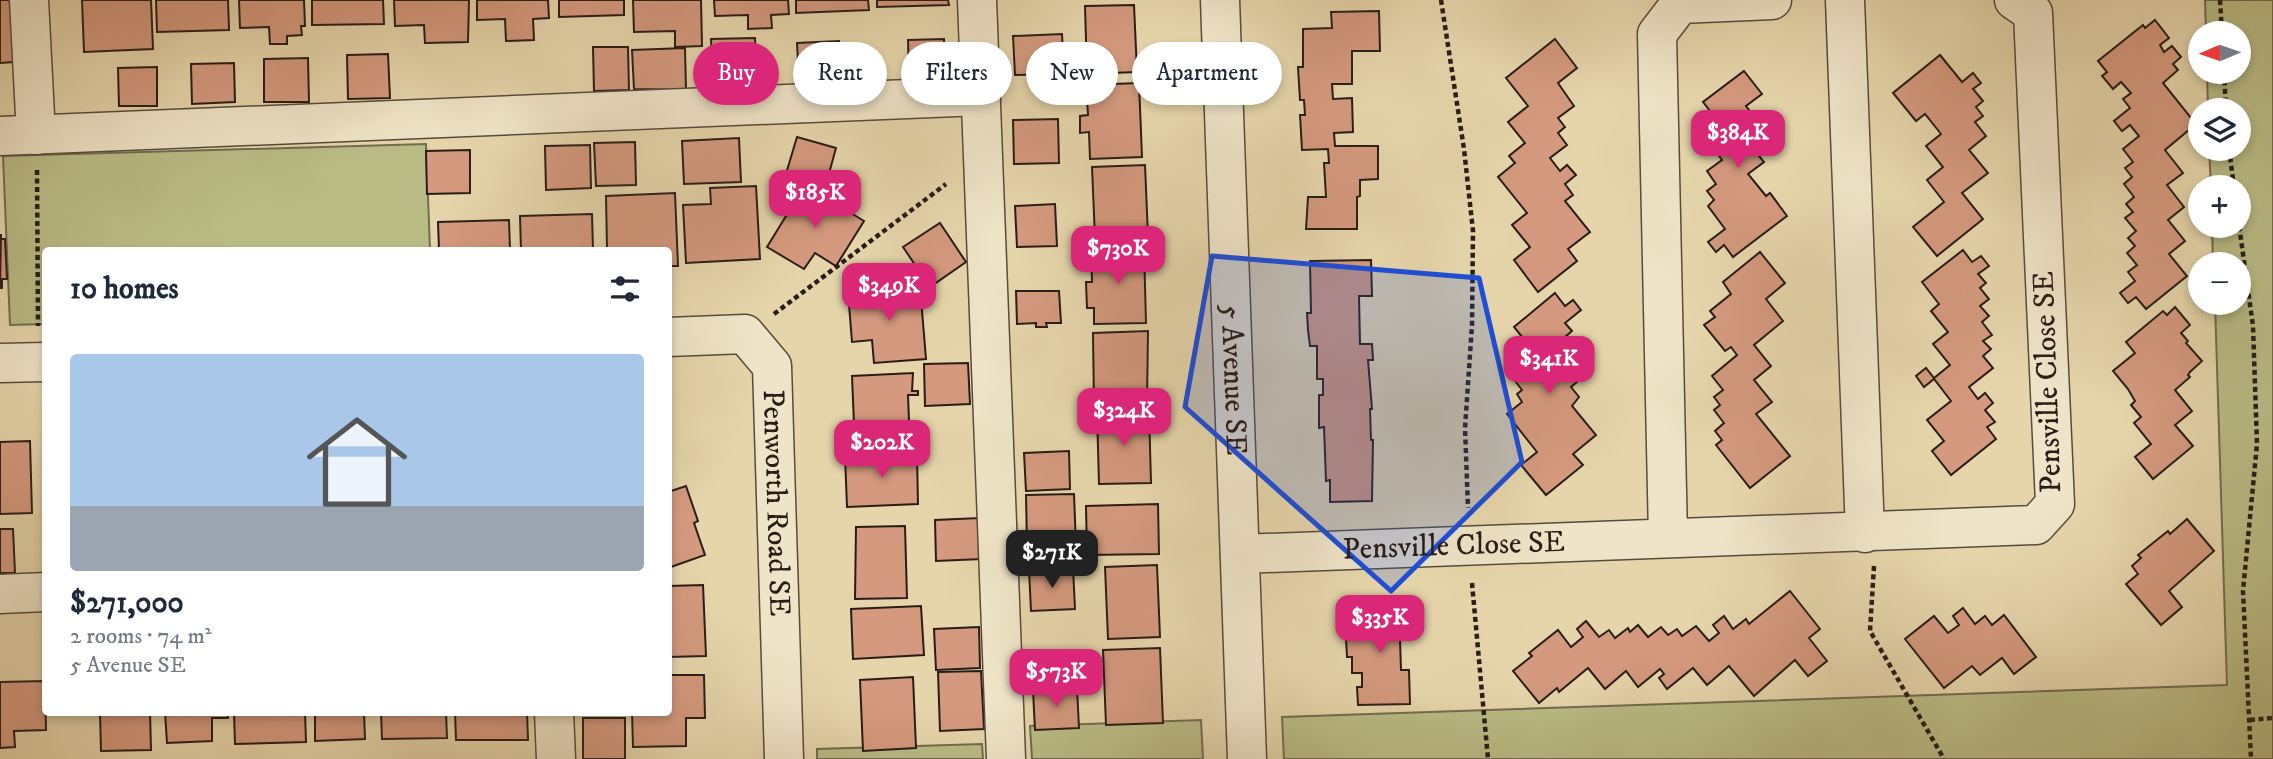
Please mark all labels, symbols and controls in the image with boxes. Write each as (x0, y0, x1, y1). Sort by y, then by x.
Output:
north arrow (2188, 21, 2250, 84)
map controls (2188, 21, 2251, 315)
chip: Buy (693, 42, 779, 105)
chip: Rent (793, 42, 887, 105)
chip: Filters (901, 42, 1012, 105)
chip: New (1026, 42, 1118, 105)
chip: Apartment (1132, 42, 1282, 105)
button: layers (2188, 98, 2251, 161)
pin: $384K (1689, 110, 1787, 170)
text: $384K (1707, 118, 1769, 147)
pin: $185K (766, 170, 864, 230)
button: + (2188, 175, 2251, 238)
text: $185K (785, 178, 845, 207)
pin: $730K (1069, 226, 1167, 286)
text: $730K (1087, 234, 1149, 263)
button: − (2188, 252, 2251, 315)
pin: $349K (840, 264, 938, 323)
icon: filters (606, 270, 644, 308)
street label: Pensville Close SE (2026, 270, 2070, 494)
text: 10 homes (70, 271, 179, 308)
text: $349K (858, 271, 920, 300)
street label: 5 Avenue SE (1212, 303, 1255, 456)
pin: $341K (1500, 336, 1598, 396)
text: $341K (1520, 344, 1578, 373)
pin: $324K (1075, 388, 1173, 448)
street label: Penworth Road SE (754, 389, 798, 617)
text: $324K (1093, 396, 1155, 425)
icon: home (294, 399, 420, 525)
pin: $202K (833, 420, 931, 480)
text: $202K (850, 428, 914, 457)
street label: Pensville Close SE (1342, 523, 1565, 568)
pin: $271K (1003, 530, 1101, 590)
text: $271K (1022, 538, 1082, 567)
text: $271,000 (70, 585, 184, 622)
pin: $335K (1331, 596, 1429, 655)
text: $335K (1351, 603, 1409, 632)
text: 2 rooms · 74 m² (70, 622, 211, 651)
pin: $573K (1007, 650, 1105, 709)
text: 5 Avenue SE (70, 651, 186, 680)
text: $573K (1026, 657, 1086, 686)

